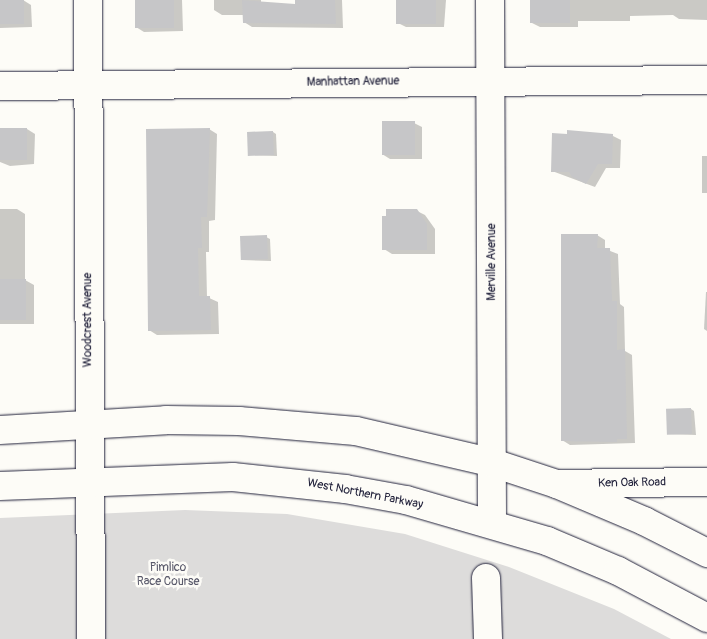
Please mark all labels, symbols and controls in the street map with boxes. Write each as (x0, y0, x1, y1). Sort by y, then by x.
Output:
street label: Manhattan Avenue (307, 74, 399, 90)
street label: Merville Avenue (485, 223, 499, 301)
street label: Woodcrest Avenue (81, 273, 95, 367)
street label: Ken Oak Road (598, 475, 666, 491)
street label: West Northern Parkway (306, 476, 424, 512)
park label: Pimlico Race Course (137, 561, 199, 589)

